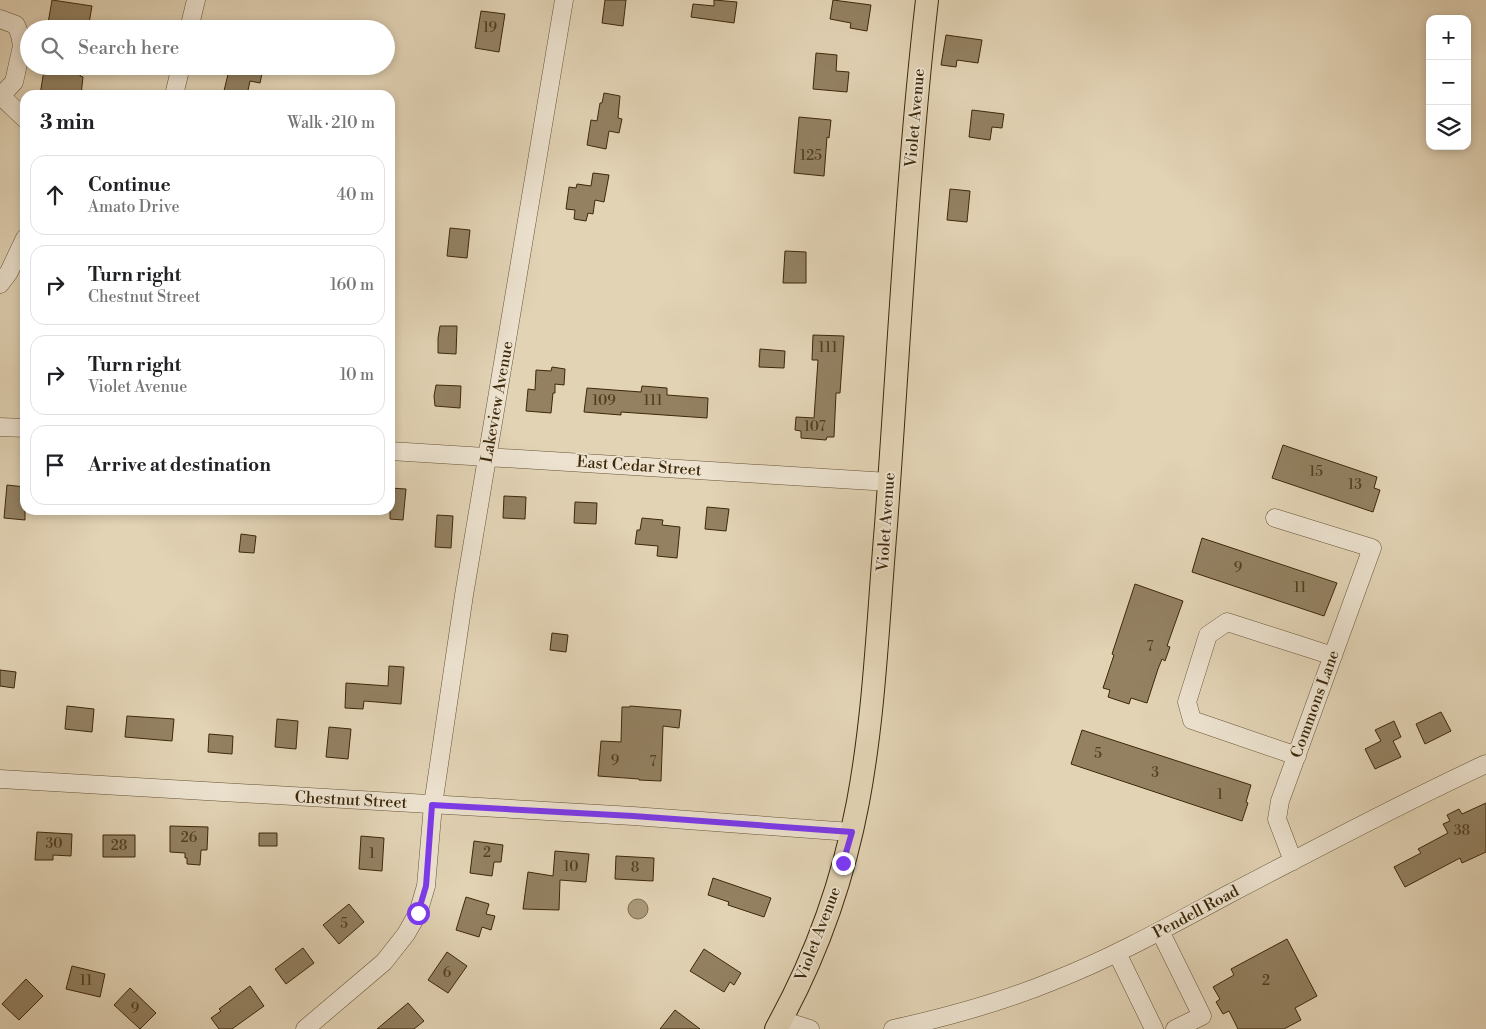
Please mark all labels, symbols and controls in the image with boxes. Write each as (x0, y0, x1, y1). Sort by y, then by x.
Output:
map controls (1426, 15, 1471, 150)
button: + (1426, 15, 1471, 60)
house number: 19 (483, 19, 497, 37)
search box (20, 20, 395, 75)
icon: search (38, 34, 66, 62)
text: Search here (78, 36, 179, 60)
button: − (1426, 60, 1471, 105)
street label: Violet Avenue (901, 68, 929, 169)
button: layers (1426, 105, 1471, 150)
text: 3 min (40, 110, 95, 136)
text: Walk · 210 m (287, 113, 375, 133)
house number: 125 (800, 147, 822, 165)
text: Continue (88, 173, 171, 197)
icon: ahead (41, 181, 69, 209)
text: 40 m (337, 185, 374, 205)
text: Amato Drive (88, 197, 180, 217)
text: Turn right (88, 263, 181, 287)
icon: right (41, 271, 69, 299)
text: 160 m (330, 275, 374, 295)
text: Chestnut Street (88, 287, 200, 307)
house number: 111 (819, 339, 838, 357)
street label: Lakeview Avenue (476, 340, 518, 464)
text: Turn right (88, 353, 181, 377)
icon: right (41, 361, 69, 389)
text: 10 m (340, 365, 374, 385)
text: Violet Avenue (88, 377, 187, 397)
house number: 109 (592, 392, 616, 410)
house number: 111 (644, 392, 663, 410)
house number: 107 (804, 418, 826, 436)
icon: arrive (41, 451, 69, 479)
street label: East Cedar Street (576, 452, 702, 480)
text: Arrive at destination (88, 453, 271, 477)
house number: 15 (1309, 463, 1323, 481)
street label: Violet Avenue (872, 472, 899, 573)
house number: 13 (1348, 476, 1362, 494)
house number: 9 (1234, 559, 1242, 577)
house number: 11 (1294, 579, 1306, 597)
house number: 7 (1146, 638, 1154, 656)
street label: Commons Lane (1286, 647, 1344, 761)
house number: 5 (1094, 745, 1102, 763)
house number: 9 (611, 752, 619, 770)
house number: 7 (649, 753, 657, 771)
house number: 3 (1151, 764, 1159, 782)
house number: 1 (1217, 786, 1223, 804)
street label: Chestnut Street (294, 787, 408, 813)
house number: 38 (1454, 822, 1470, 840)
house number: 26 (181, 829, 198, 847)
house number: 30 (45, 835, 63, 853)
house number: 28 (111, 837, 127, 855)
house number: 2 (483, 844, 491, 862)
house number: 1 (369, 845, 375, 863)
route end (832, 852, 855, 875)
house number: 10 (564, 858, 578, 876)
house number: 8 (631, 859, 639, 877)
street label: Pendell Road (1150, 881, 1242, 943)
street label: Violet Avenue (791, 884, 845, 985)
route start (407, 902, 430, 925)
house number: 5 (340, 915, 348, 933)
house number: 6 (443, 964, 452, 982)
house number: 11 (80, 972, 92, 990)
house number: 2 (1262, 972, 1270, 990)
house number: 9 (131, 1000, 139, 1018)

